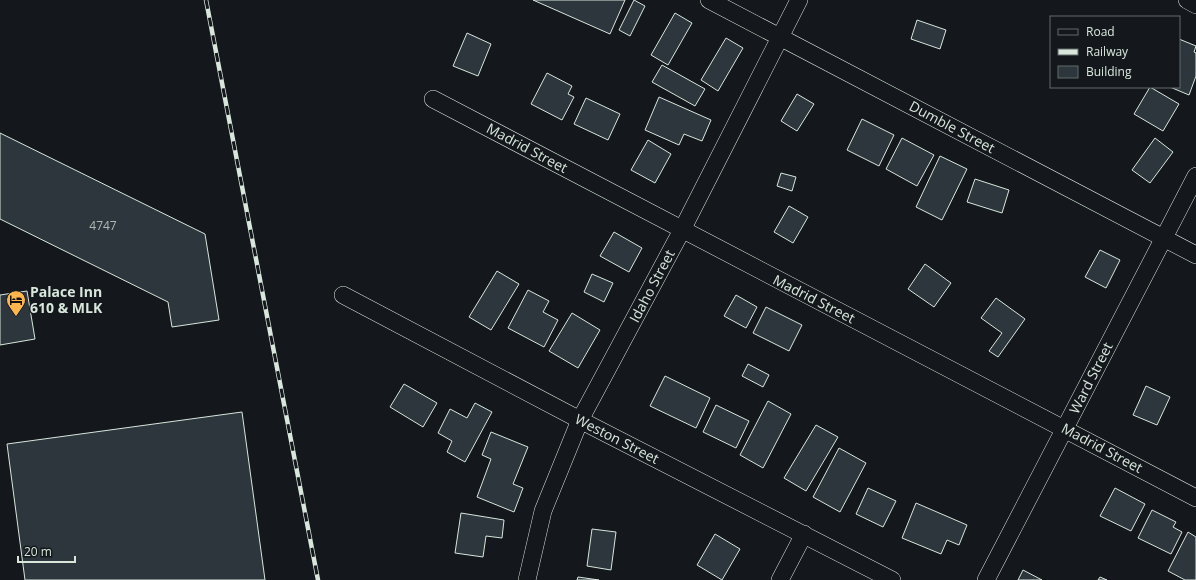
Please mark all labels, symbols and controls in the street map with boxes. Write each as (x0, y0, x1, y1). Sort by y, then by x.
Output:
legend (1050, 16, 1180, 88)
text: Road (1086, 23, 1115, 40)
text: Railway (1086, 43, 1129, 60)
text: Building (1086, 63, 1132, 80)
street label: Dumble Street (906, 96, 998, 157)
street label: Madrid Street (483, 118, 571, 177)
house number: 4747 (89, 217, 117, 234)
street label: Idaho Street (624, 246, 679, 326)
street label: Madrid Street (770, 270, 858, 327)
place label: Palace Inn 610 & MLK (30, 282, 103, 317)
hotel icon: Palace Inn 610 & MLK (5, 289, 27, 317)
street label: Ward Street (1064, 339, 1117, 417)
street label: Weston Street (572, 409, 663, 468)
street label: Madrid Street (1058, 418, 1146, 477)
scale bar (18, 538, 75, 564)
text: 20 m (24, 543, 52, 560)

